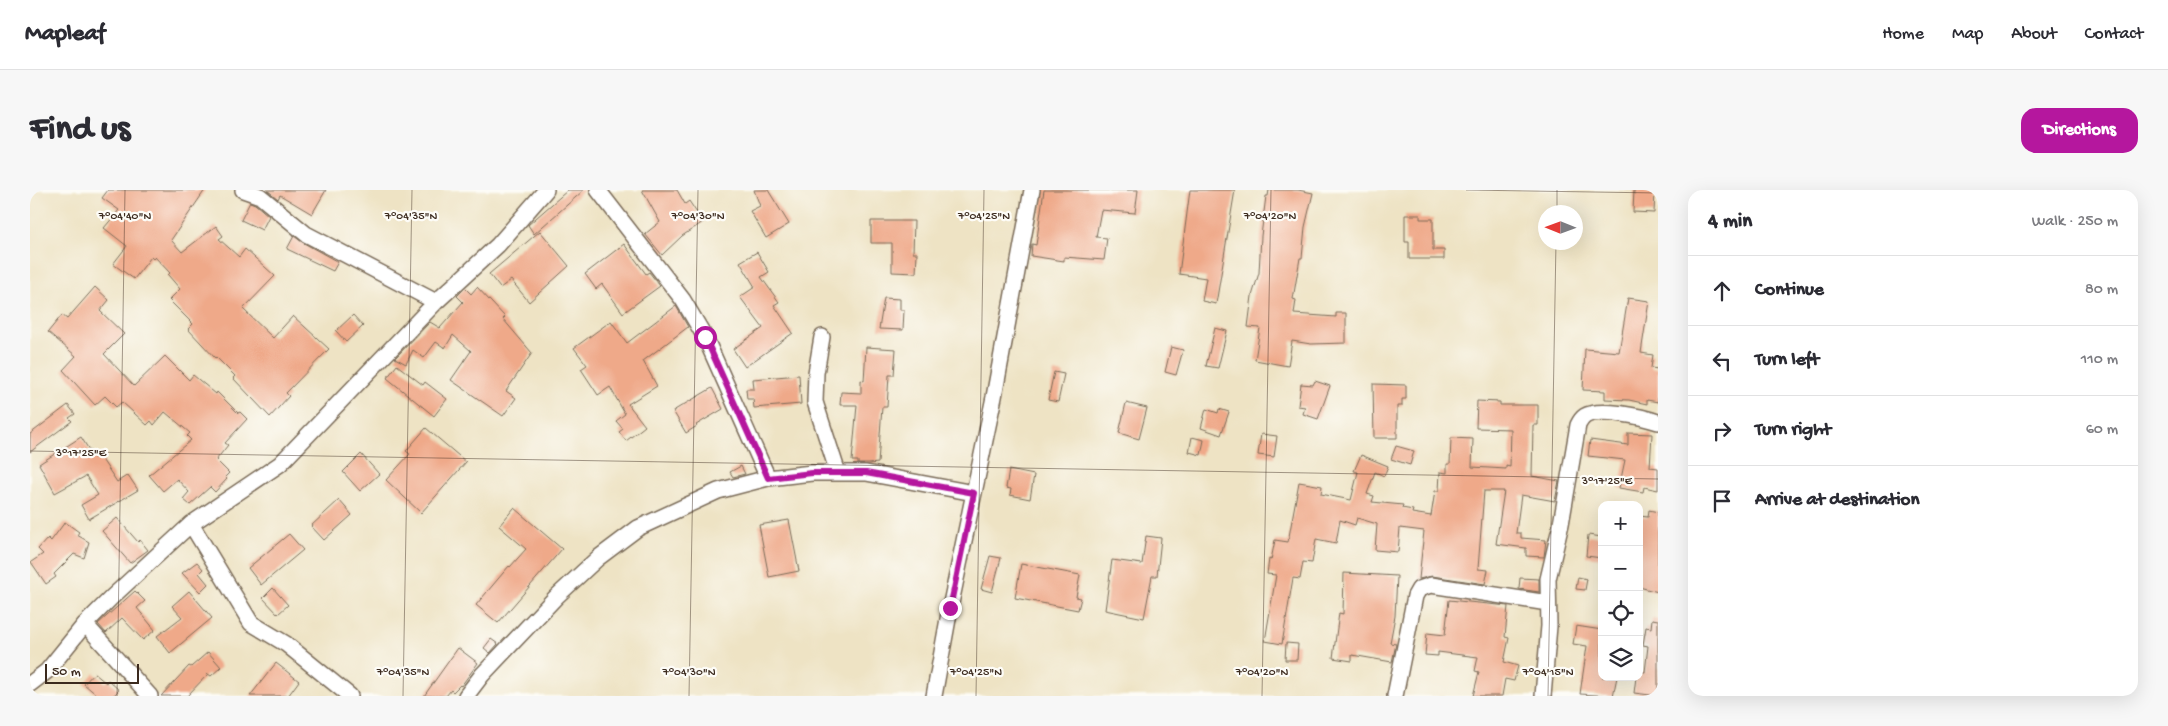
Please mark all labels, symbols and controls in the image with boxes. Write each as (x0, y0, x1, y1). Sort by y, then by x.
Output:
text: Mapleaf (25, 20, 105, 49)
text: Home (1882, 24, 1924, 45)
text: Map (1952, 24, 1983, 45)
text: About (2011, 24, 2057, 45)
text: Contact (2085, 24, 2143, 45)
button: Directions (2021, 108, 2138, 153)
text: Find us (30, 110, 130, 151)
north arrow (1538, 205, 1583, 250)
text: 7°04'40"N (98, 210, 151, 224)
text: 7°04'35"N (384, 210, 437, 224)
text: 7°04'30"N (670, 210, 725, 224)
text: 7°04'25"N (957, 210, 1010, 224)
text: 7°04'20"N (1243, 210, 1297, 224)
text: 4 min (1708, 210, 1752, 235)
text: Walk · 250 m (2032, 213, 2118, 232)
icon: ahead (1708, 277, 1736, 305)
text: Continue (1755, 279, 1824, 302)
text: 80 m (2085, 281, 2118, 300)
route start (694, 326, 717, 349)
icon: left (1708, 347, 1736, 375)
text: Turn left (1755, 349, 1819, 372)
text: 110 m (2081, 351, 2118, 370)
icon: right (1708, 417, 1736, 445)
text: Turn right (1755, 419, 1831, 442)
text: 60 m (2086, 421, 2118, 440)
text: 3°17'25"E (55, 447, 107, 461)
text: 3°17'25"E (1581, 475, 1633, 489)
icon: arrive (1708, 487, 1736, 515)
text: Arrive at destination (1755, 489, 1919, 512)
map controls (1598, 501, 1643, 681)
button: + (1598, 501, 1643, 546)
button: − (1598, 546, 1643, 591)
button: locate (1598, 591, 1643, 636)
route end (939, 597, 962, 620)
button: layers (1598, 636, 1643, 681)
scale bar (45, 661, 139, 684)
text: 50 m (52, 664, 81, 681)
text: 7°04'35"N (376, 666, 429, 680)
text: 7°04'30"N (661, 666, 716, 680)
text: 7°04'25"N (949, 666, 1002, 680)
text: 7°04'20"N (1235, 666, 1289, 680)
text: 7°04'15"N (1521, 666, 1574, 680)

